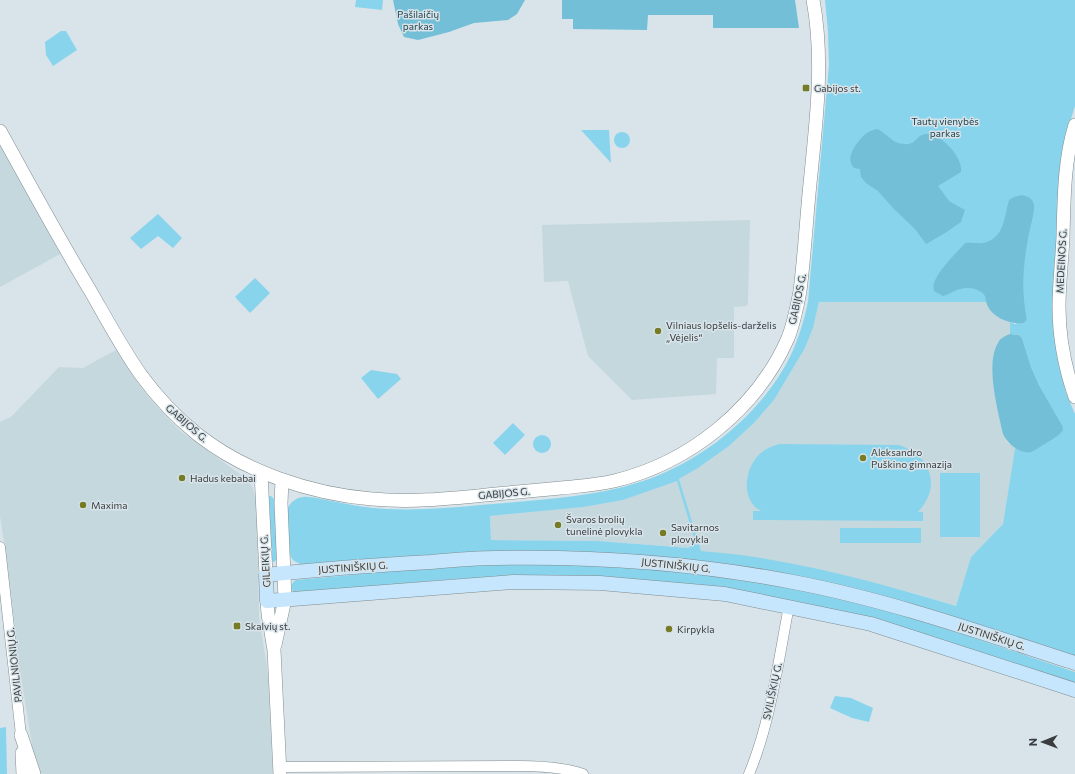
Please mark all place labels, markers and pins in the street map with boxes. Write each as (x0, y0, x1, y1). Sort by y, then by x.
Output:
place label: Gabijos st. (814, 82, 861, 94)
marker: Gabijos st. (801, 83, 811, 93)
place label: Vilniaus lopšelis-darželis „Vėjelis“ (666, 319, 777, 343)
marker: Vilniaus lopšelis-darželis „Vėjelis“ (653, 326, 663, 336)
place label: Aleksandro Puškino gimnazija (871, 446, 952, 470)
marker: Aleksandro Puškino gimnazija (858, 453, 868, 463)
place label: Hadus kebabai (190, 472, 256, 484)
marker: Hadus kebabai (177, 473, 187, 483)
place label: Maxima (91, 499, 128, 511)
marker: Maxima (78, 500, 88, 510)
place label: Švaros brolių tunelinė plovykla (566, 513, 642, 537)
marker: Švaros brolių tunelinė plovykla (553, 520, 563, 530)
place label: Savitarnos plovykla (671, 521, 720, 545)
marker: Savitarnos plovykla (658, 528, 668, 538)
place label: Skalvių st. (245, 620, 290, 632)
marker: Skalvių st. (232, 621, 242, 631)
place label: Kirpykla (677, 623, 714, 635)
marker: Kirpykla (664, 624, 674, 634)

